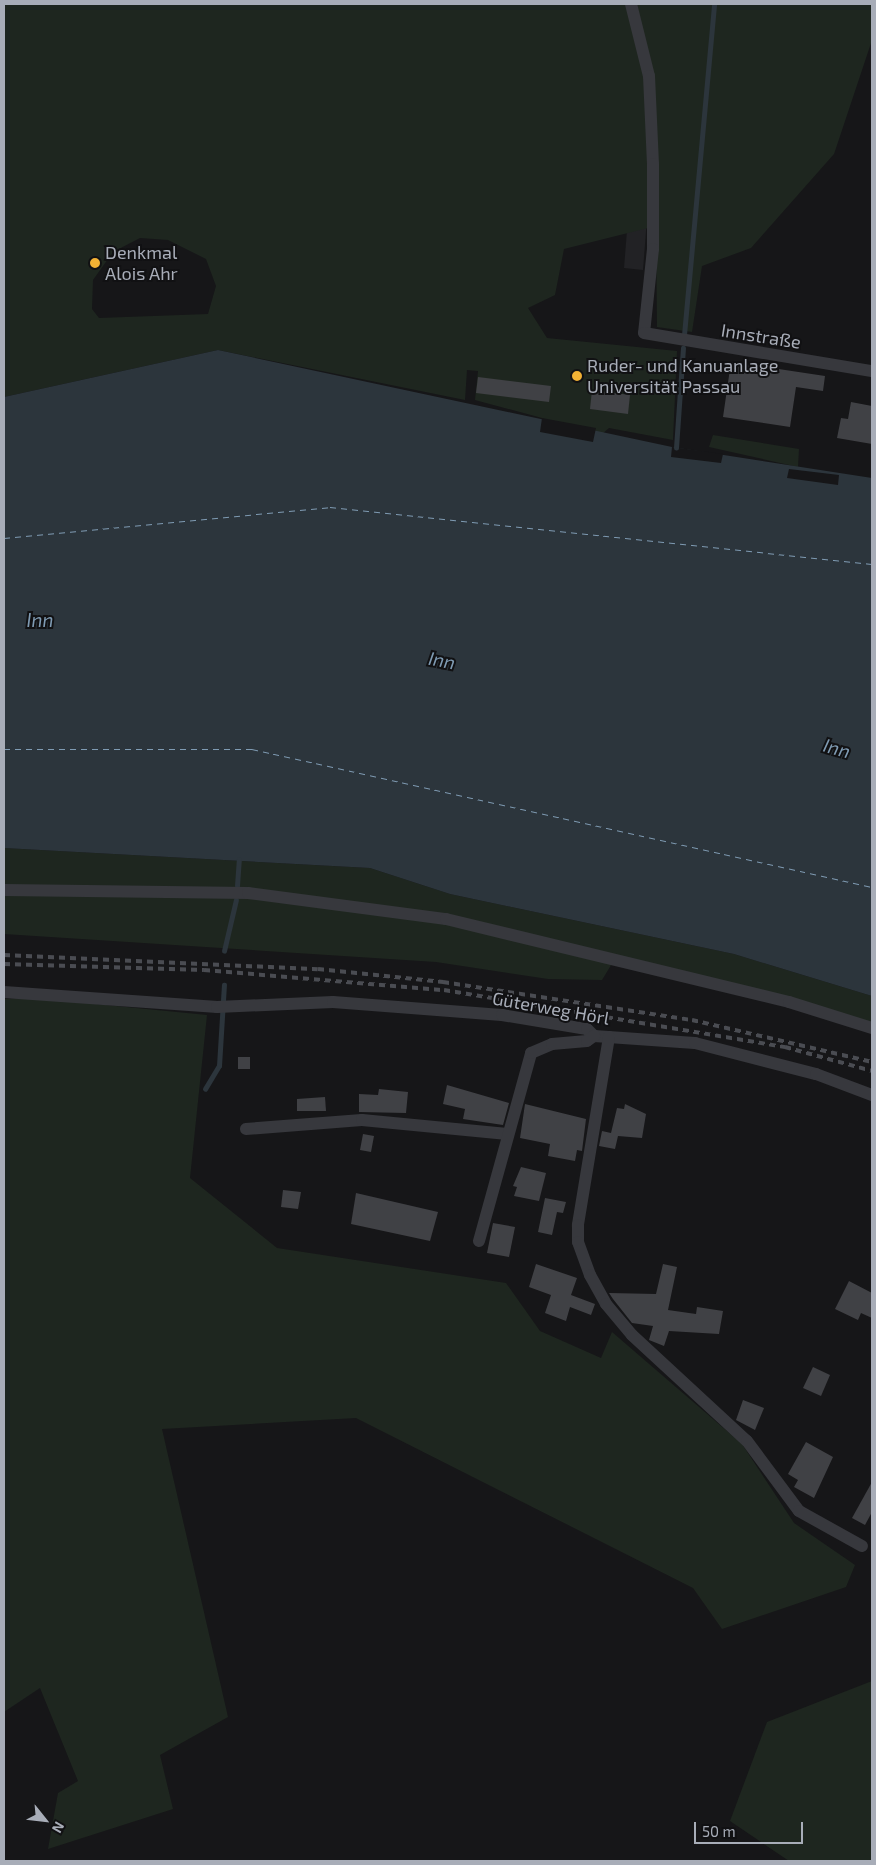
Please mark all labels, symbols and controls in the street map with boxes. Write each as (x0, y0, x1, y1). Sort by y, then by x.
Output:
place label: Denkmal Alois Ahr (105, 242, 178, 284)
marker: Denkmal Alois Ahr (89, 257, 101, 269)
street label: Innstraße (720, 319, 802, 353)
place label: Ruder- und Kanuanlage Universität Passau (587, 355, 778, 398)
marker: Ruder- und Kanuanlage Universität Passau (571, 370, 583, 382)
water label: Inn (27, 609, 53, 631)
water label: Inn (427, 646, 457, 674)
water label: Inn (821, 733, 853, 763)
street label: Güterweg Hörl (491, 987, 611, 1029)
north arrow (20, 1795, 70, 1845)
scale bar (696, 1812, 805, 1844)
text: N (49, 1819, 68, 1836)
text: 50 m (702, 1822, 736, 1840)

